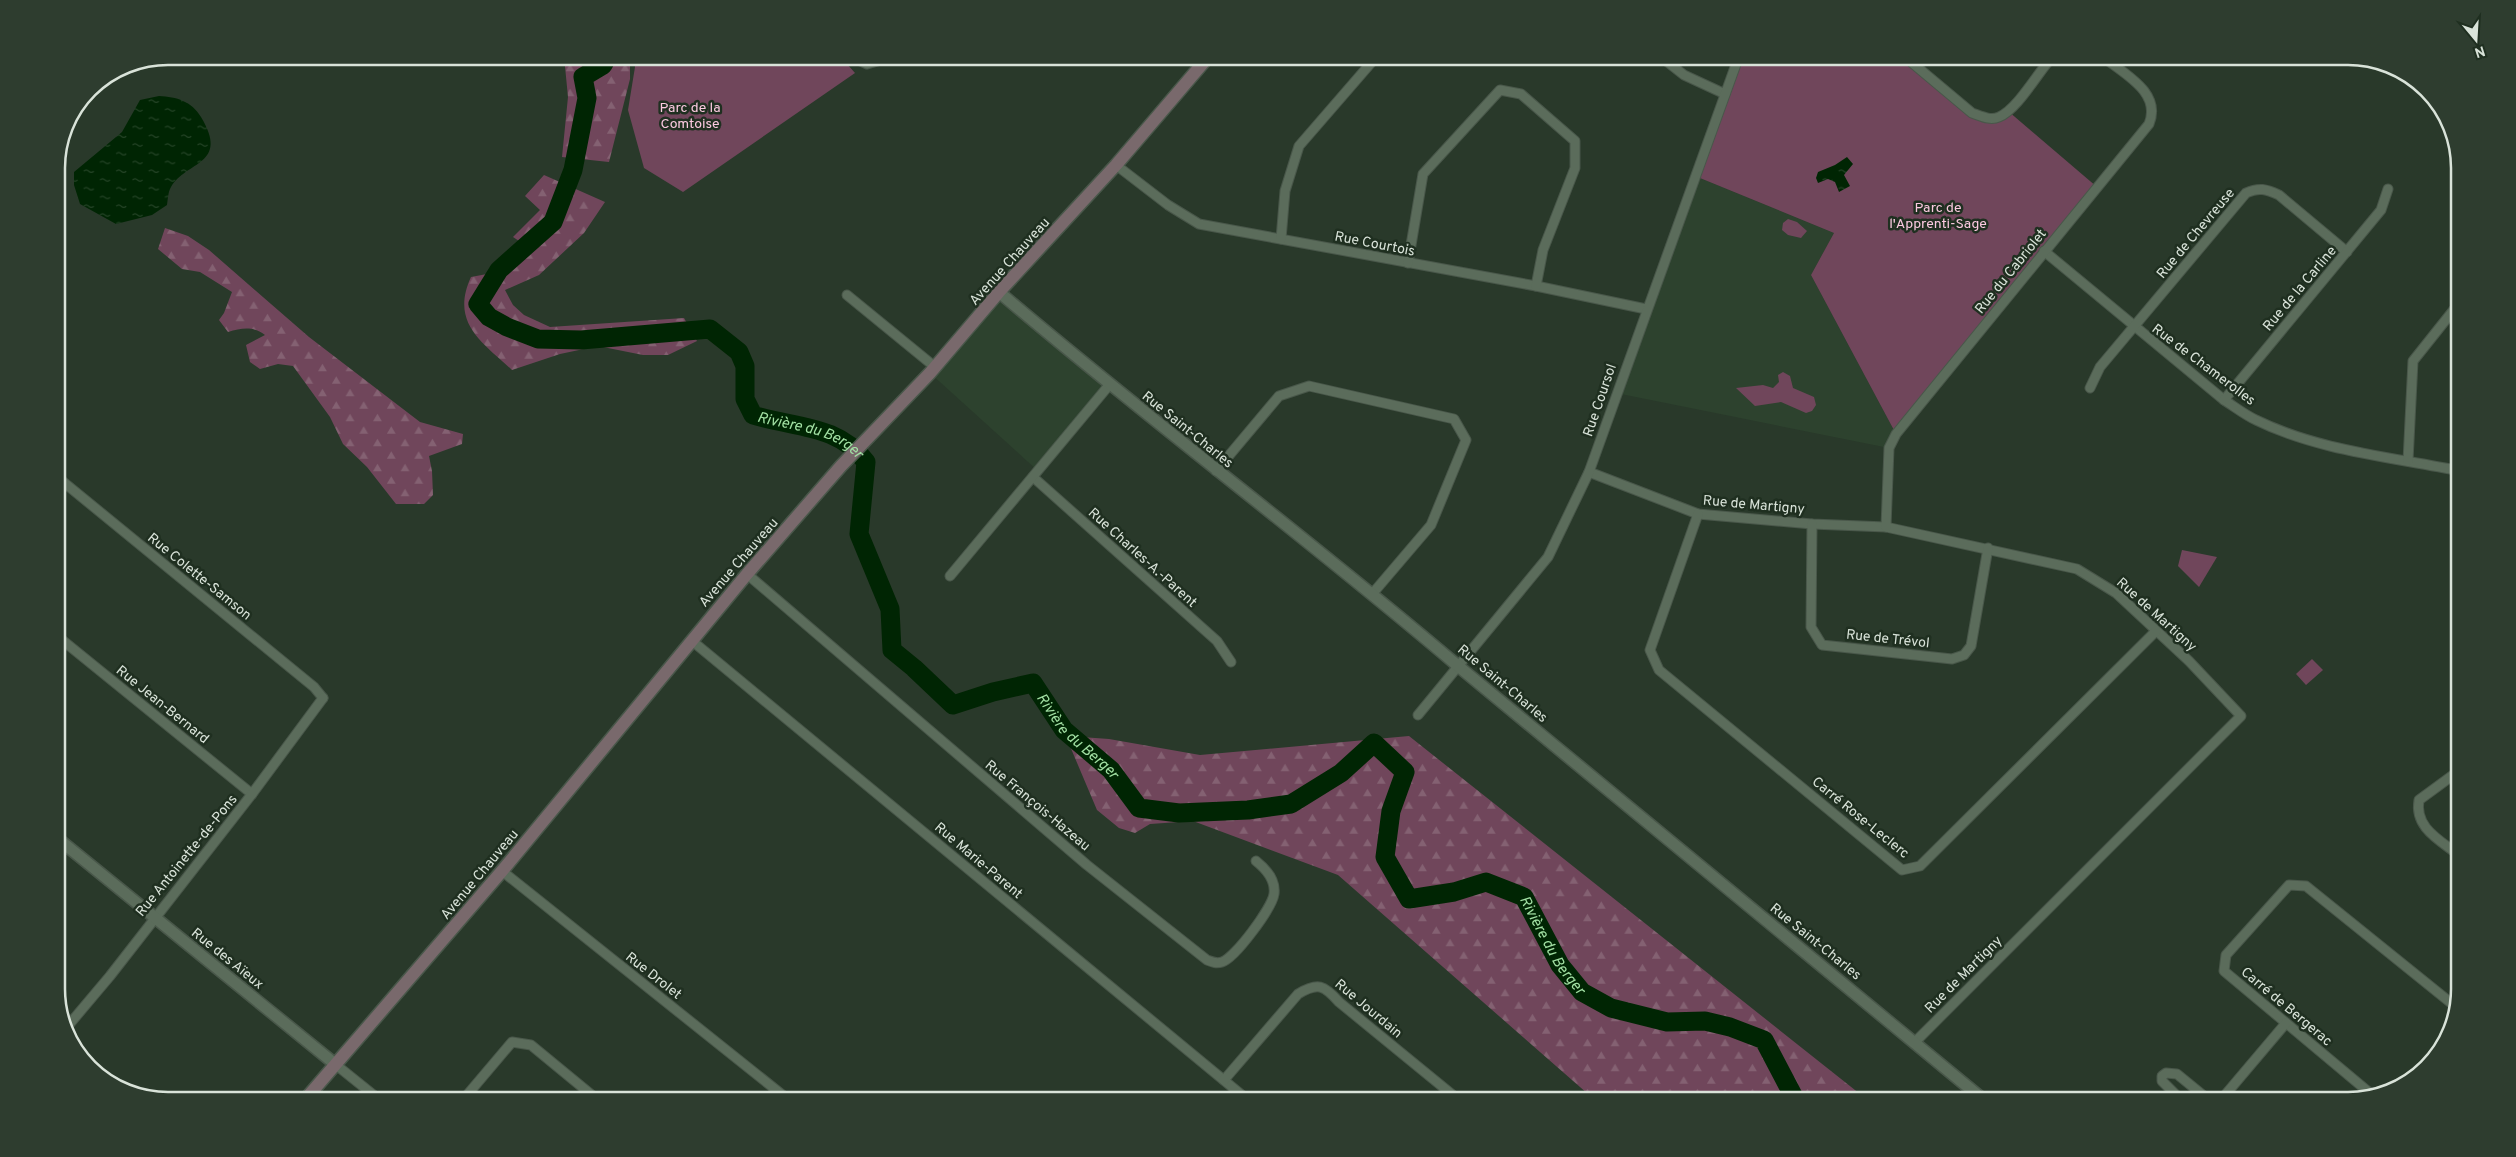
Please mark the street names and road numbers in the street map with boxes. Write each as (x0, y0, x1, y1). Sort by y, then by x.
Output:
street label: Rue de Chevreuse (2153, 185, 2239, 283)
street label: Avenue Chauveau (966, 215, 1054, 309)
street label: Rue du Cabriolet (1972, 226, 2051, 318)
street label: Rue Courtois (1333, 228, 1416, 261)
street label: Rue de la Carline (2260, 243, 2341, 335)
street label: Rue de Chamerolles (2148, 321, 2258, 410)
street label: Rue Coursol (1580, 362, 1621, 439)
street label: Rue Saint-Charles (1138, 388, 1236, 472)
street label: Rue de Martigny (1702, 493, 1806, 518)
street label: Rue Charles-A.-Parent (1084, 505, 1200, 611)
street label: Avenue Chauveau (696, 515, 782, 611)
street label: Rue Colette-Samson (144, 530, 254, 624)
street label: Rue de Martigny (2112, 575, 2200, 656)
street label: Rue de Trévol (1845, 627, 1931, 652)
street label: Rue Saint-Charles (1453, 641, 1551, 727)
street label: Rue Jean-Bernard (112, 663, 212, 748)
street label: Rue François-Hazeau (981, 757, 1093, 855)
street label: Carré Rose-Leclerc (1808, 774, 1912, 863)
street label: Rue Antoinette-de-Pons (133, 792, 242, 920)
street label: Rue Marie-Parent (930, 819, 1026, 903)
street label: Avenue Chauveau (438, 826, 523, 923)
street label: Rue Saint-Charles (1766, 900, 1864, 984)
street label: Rue des Aïeux (187, 925, 267, 993)
street label: Rue de Martigny (1922, 933, 2006, 1017)
street label: Rue Drolet (622, 949, 685, 1003)
street label: Carré de Bergerac (2237, 964, 2335, 1050)
street label: Rue Jourdain (1331, 976, 1405, 1042)

